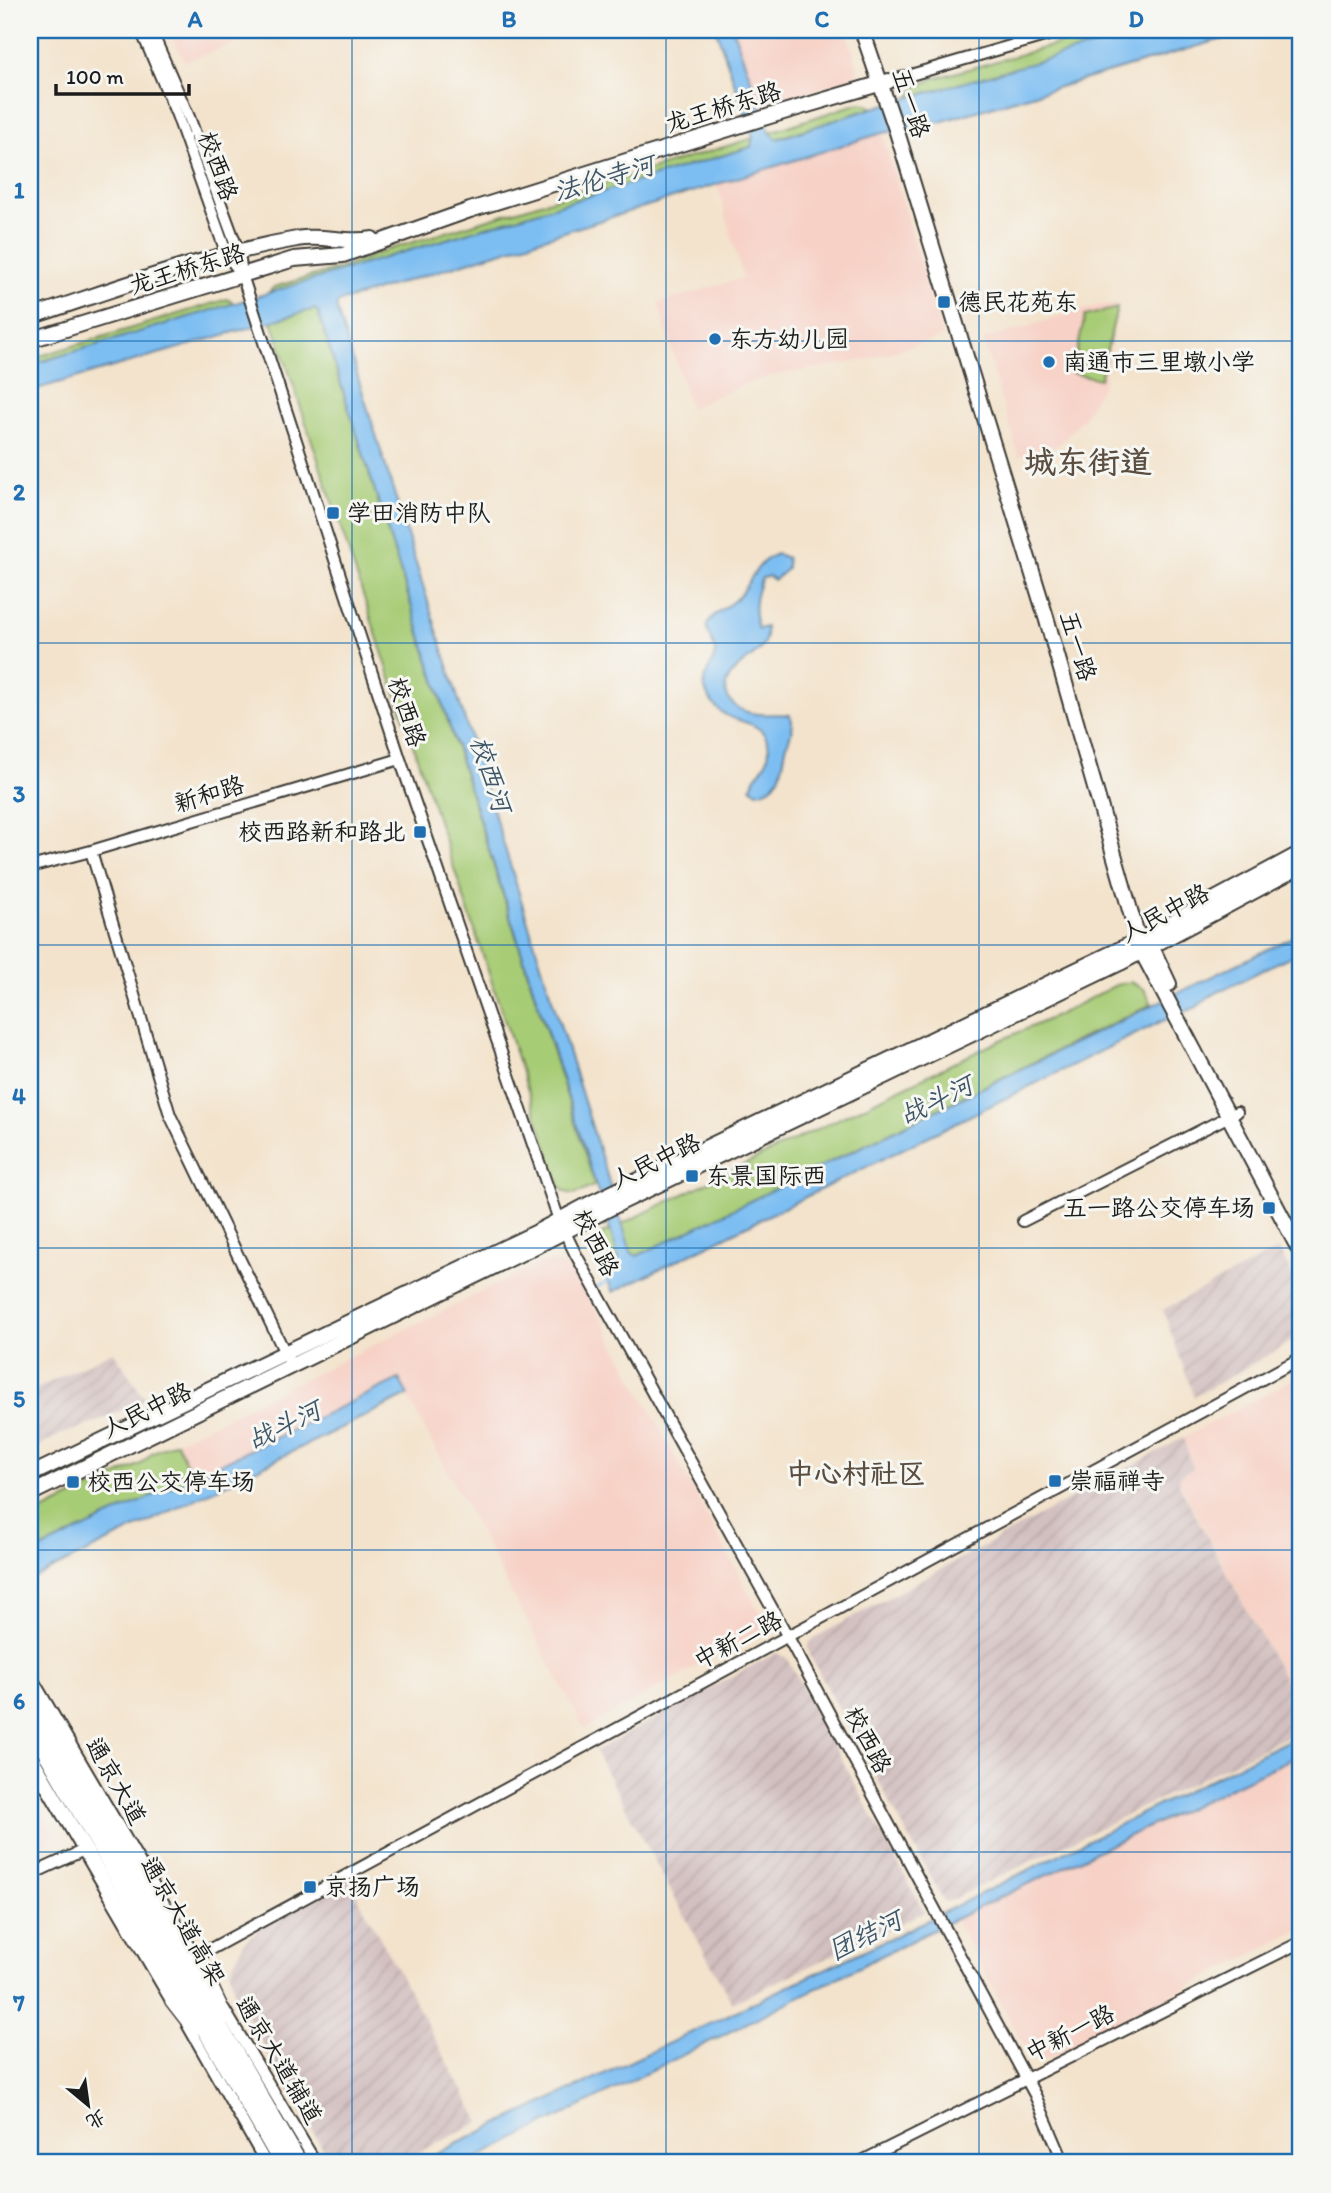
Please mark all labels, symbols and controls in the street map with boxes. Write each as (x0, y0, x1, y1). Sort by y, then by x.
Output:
text: A (187, 5, 203, 33)
text: B (502, 5, 517, 33)
text: C (815, 5, 830, 33)
text: D (1128, 5, 1144, 33)
scale bar (56, 52, 189, 96)
text: 100 m (66, 64, 124, 89)
street label: 五一路 (887, 64, 936, 142)
street label: 龙王桥东路 (661, 75, 784, 138)
street label: 校西路 (193, 127, 244, 205)
water label: 法伦寺河 (550, 147, 662, 208)
text: 1 (14, 176, 25, 204)
street label: 龙王桥东路 (125, 237, 248, 300)
place label: 德民花苑东 (958, 287, 1078, 316)
marker: 德民花苑东 (936, 294, 952, 310)
place label: 东方幼儿园 (729, 324, 849, 353)
marker: 东方幼儿园 (707, 331, 723, 347)
place label: 南通市三里墩小学 (1063, 347, 1255, 376)
marker: 南通市三里墩小学 (1041, 354, 1057, 370)
district label: 城东街道 (1024, 443, 1152, 481)
text: 2 (13, 478, 26, 506)
place label: 学田消防中队 (347, 498, 491, 527)
marker: 学田消防中队 (325, 505, 341, 521)
street label: 五一路 (1054, 607, 1103, 685)
street label: 校西路 (383, 673, 432, 751)
water label: 校西河 (464, 732, 520, 820)
street label: 新和路 (170, 769, 248, 818)
text: 3 (13, 780, 26, 808)
place label: 校西路新和路北 (238, 817, 406, 846)
marker: 校西路新和路北 (412, 824, 428, 840)
street label: 人民中路 (1116, 877, 1214, 948)
water label: 战斗河 (894, 1067, 982, 1131)
text: 4 (12, 1082, 26, 1110)
street label: 人民中路 (606, 1126, 705, 1195)
place label: 东景国际西 (706, 1161, 826, 1190)
marker: 东景国际西 (684, 1168, 700, 1184)
place label: 五一路公交停车场 (1063, 1193, 1255, 1222)
marker: 五一路公交停车场 (1261, 1200, 1277, 1216)
street label: 校西路 (567, 1204, 626, 1281)
street label: 人民中路 (97, 1375, 196, 1444)
text: 5 (13, 1385, 25, 1413)
water label: 战斗河 (242, 1392, 330, 1456)
district label: 中心村社区 (786, 1456, 926, 1490)
place label: 崇福禅寺 (1069, 1466, 1165, 1495)
place label: 校西公交停车场 (87, 1467, 255, 1496)
marker: 崇福禅寺 (1047, 1473, 1063, 1489)
marker: 校西公交停车场 (65, 1474, 81, 1490)
street label: 中新二路 (689, 1604, 787, 1675)
text: 6 (13, 1687, 25, 1715)
street label: 校西路 (839, 1701, 898, 1778)
street label: 通京大道 (80, 1732, 153, 1830)
street label: 通京大道高架 (135, 1851, 232, 1990)
place label: 京扬广场 (324, 1872, 420, 1901)
marker: 京扬广场 (302, 1879, 318, 1895)
water label: 团结河 (823, 1902, 911, 1966)
text: 7 (12, 1989, 25, 2017)
street label: 通京大道辅道 (230, 1991, 329, 2129)
street label: 中新一路 (1020, 1998, 1119, 2067)
north arrow (52, 2070, 122, 2140)
text: 北 (82, 2105, 110, 2134)

